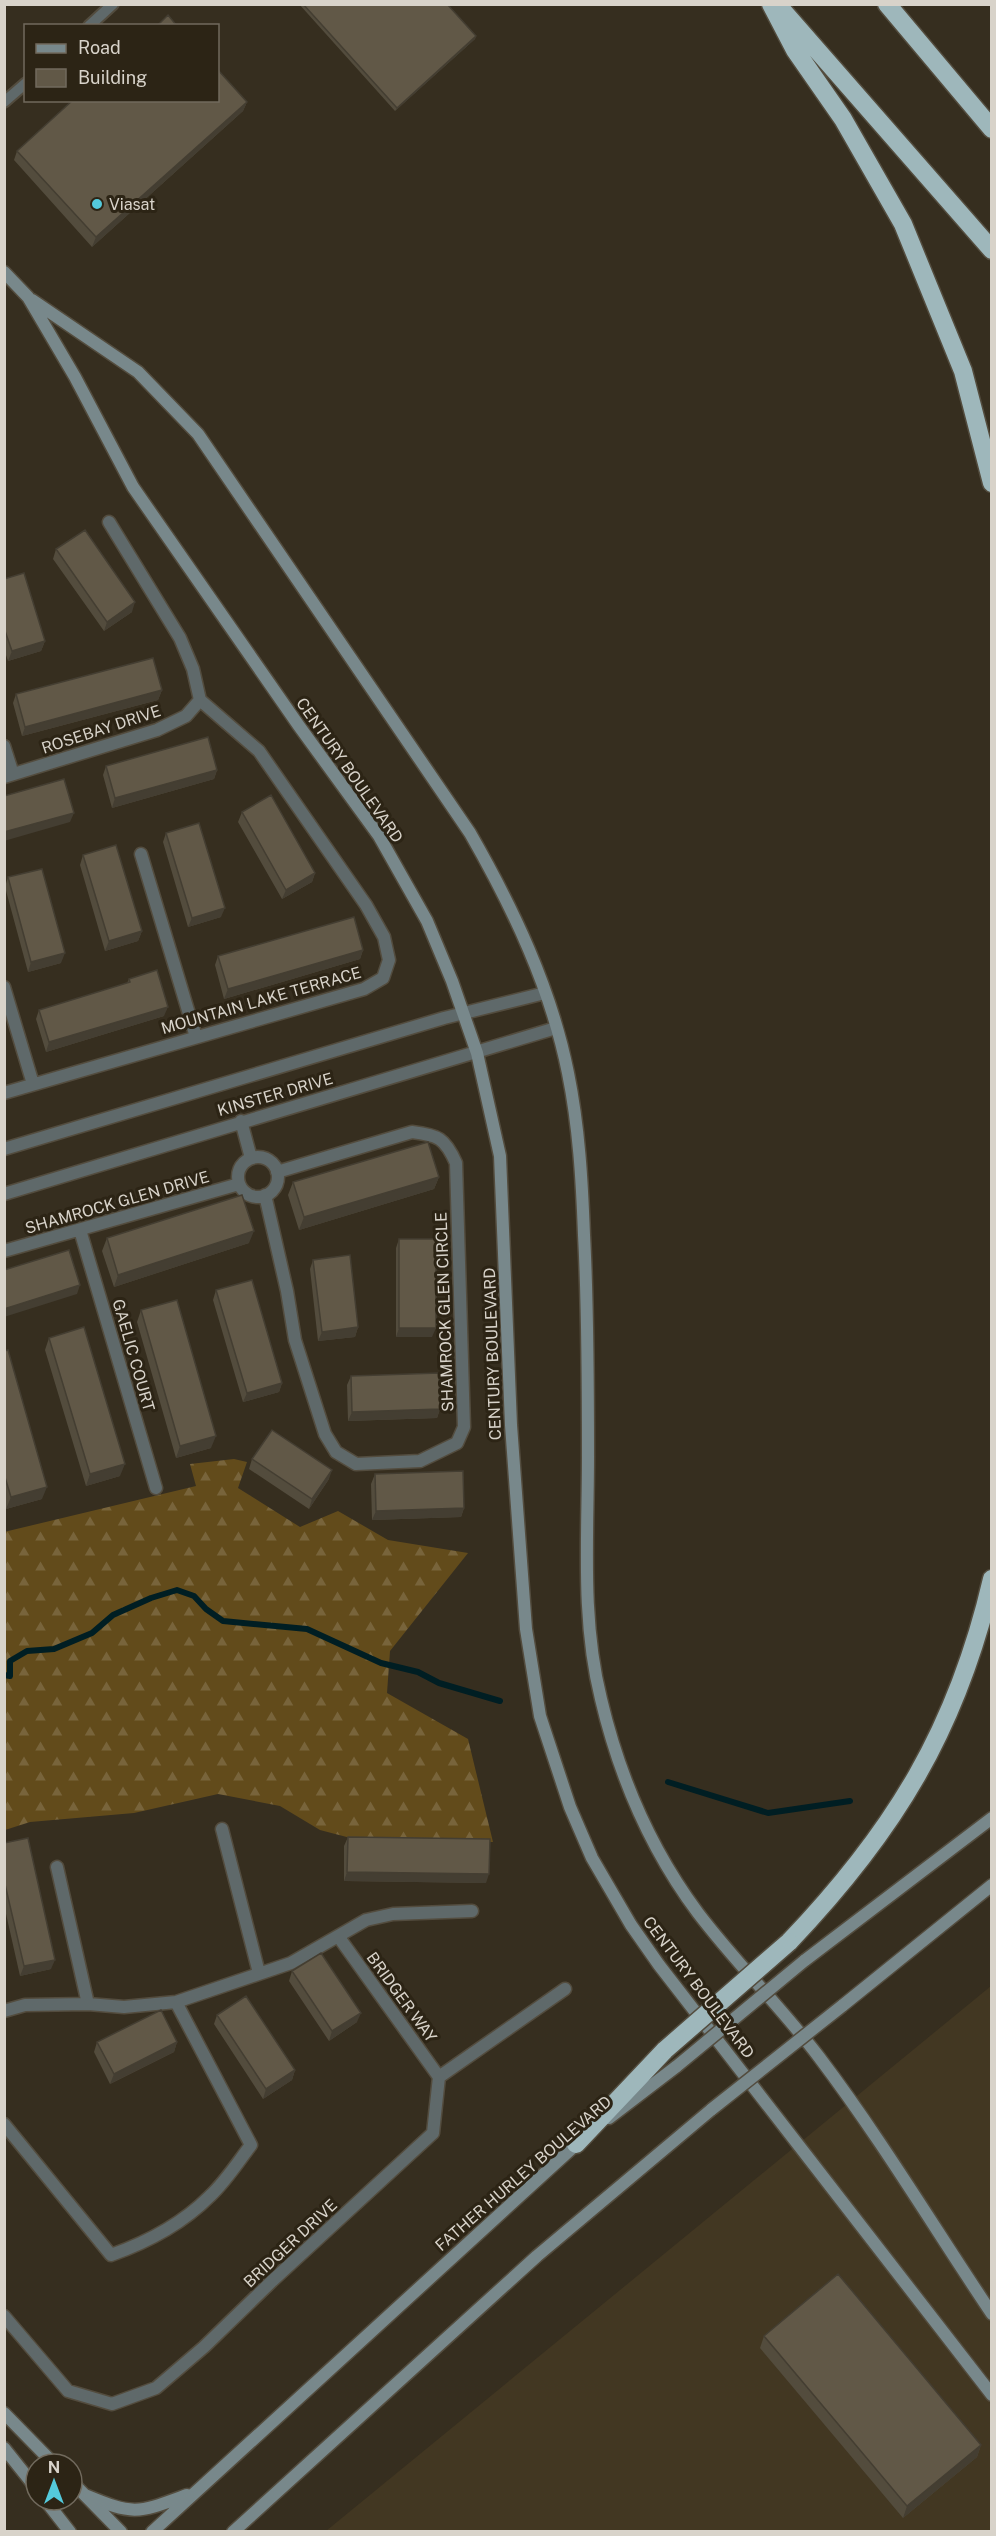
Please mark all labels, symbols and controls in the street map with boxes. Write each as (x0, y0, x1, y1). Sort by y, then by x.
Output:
legend (24, 24, 219, 102)
text: Road (78, 37, 121, 58)
text: Building (78, 67, 147, 88)
place label: Viasat (109, 195, 155, 214)
marker: Viasat (90, 197, 104, 211)
street label: CENTURY BOULEVARD (292, 694, 407, 846)
street label: ROSEBAY DRIVE (39, 701, 163, 758)
street label: MOUNTAIN LAKE TERRACE (159, 963, 363, 1038)
street label: KINSTER DRIVE (215, 1069, 335, 1120)
street label: SHAMROCK GLEN DRIVE (23, 1167, 211, 1238)
street label: SHAMROCK GLEN CIRCLE (432, 1212, 457, 1412)
street label: CENTURY BOULEVARD (480, 1267, 505, 1441)
street label: GAELIC COURT (108, 1297, 159, 1414)
street label: CENTURY BOULEVARD (639, 1913, 758, 2062)
street label: BRIDGER WAY (363, 1949, 441, 2046)
street label: FATHER HURLEY BOULEVARD (431, 2092, 615, 2255)
street label: BRIDGER DRIVE (240, 2195, 341, 2292)
north arrow (24, 2452, 84, 2512)
text: N (48, 2458, 60, 2477)

